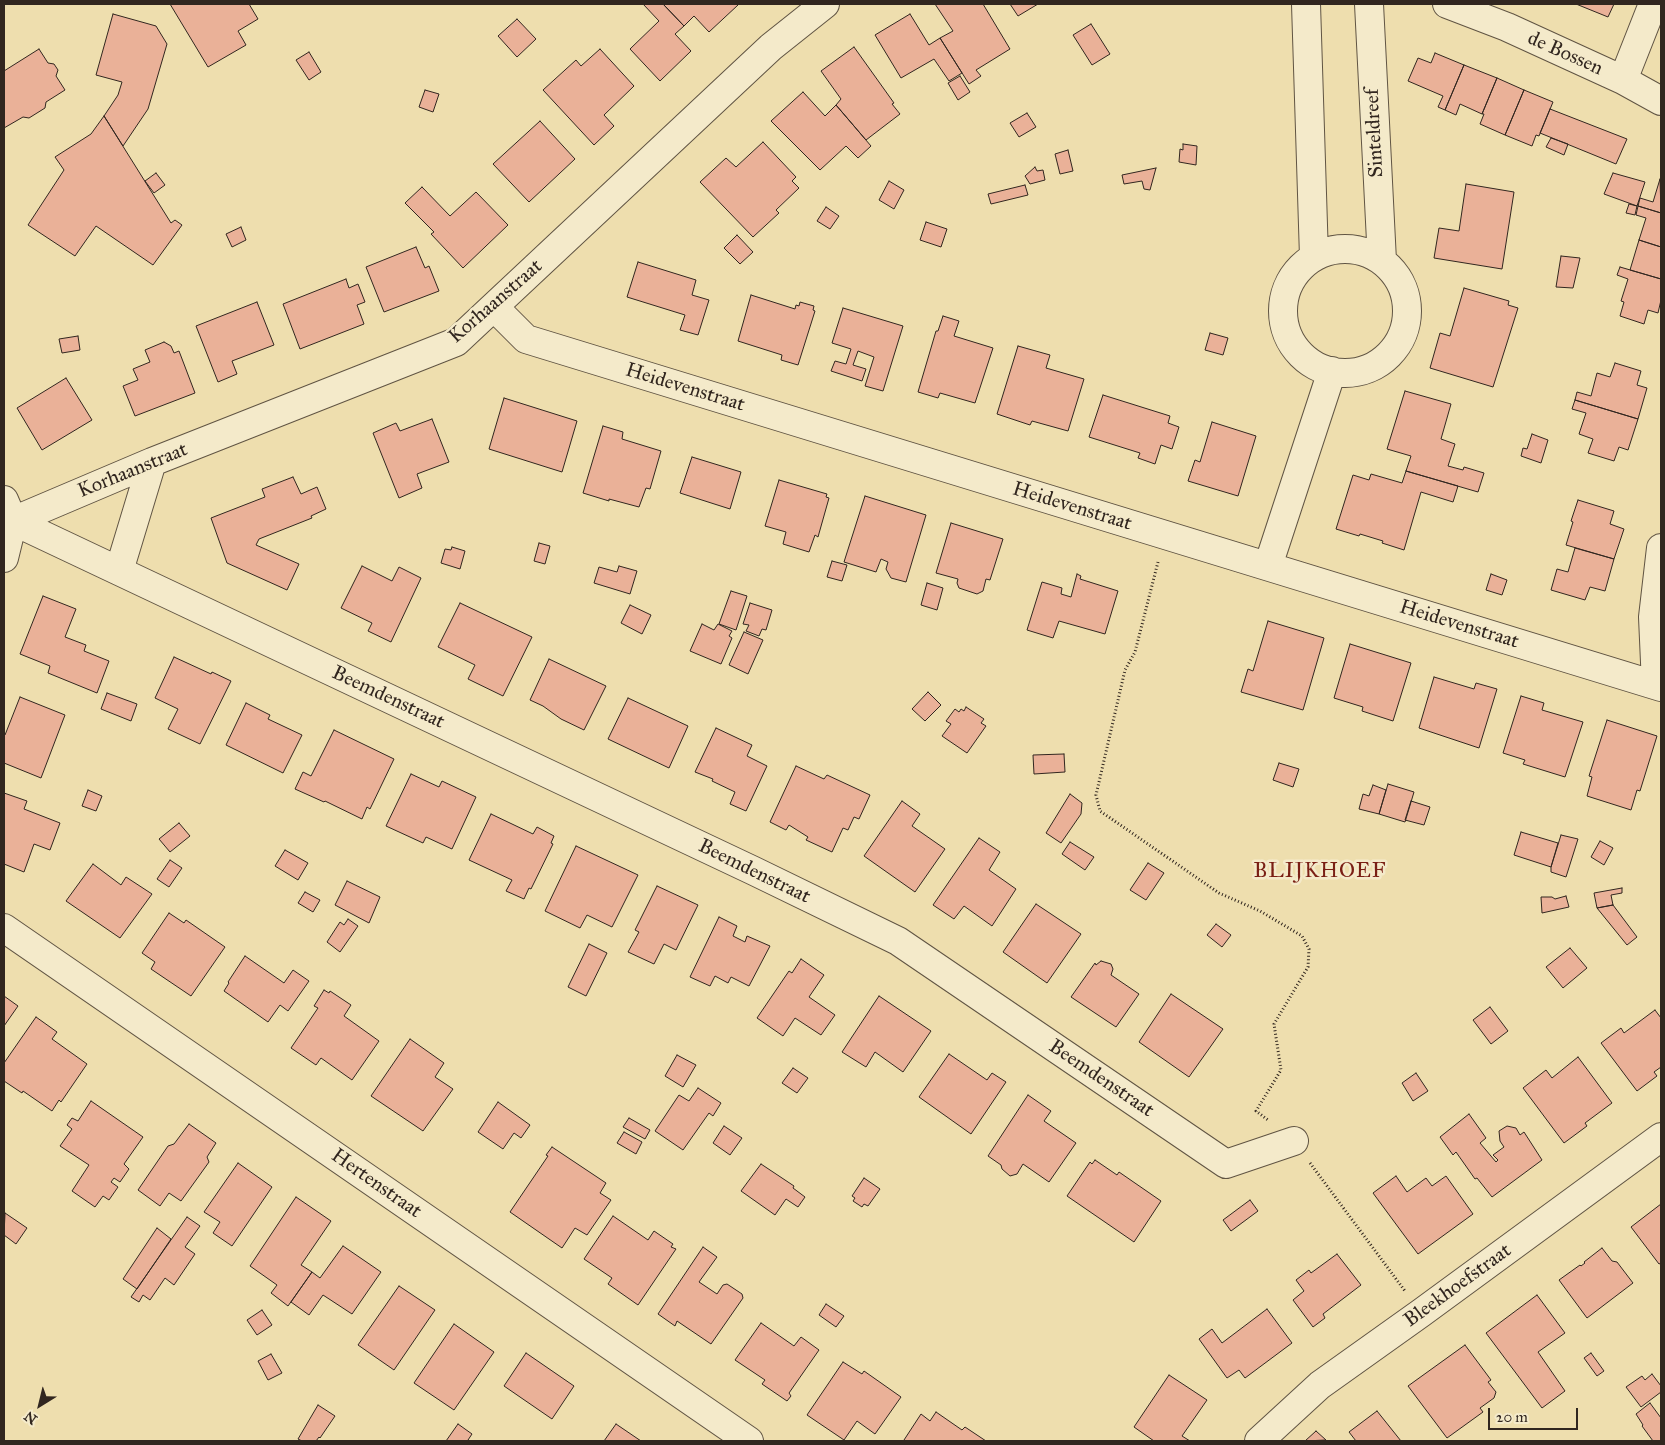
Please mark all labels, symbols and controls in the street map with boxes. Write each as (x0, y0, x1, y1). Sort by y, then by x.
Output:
street label: de Bossen (1524, 27, 1606, 81)
street label: Sinteldreef (1361, 88, 1389, 178)
street label: Korhaanstraat (444, 255, 548, 349)
street label: Heidevenstraat (622, 358, 748, 418)
street label: Korhaanstraat (75, 438, 191, 504)
street label: Heidevenstraat (1009, 477, 1135, 537)
street label: Heidevenstraat (1396, 595, 1522, 655)
street label: Beemdenstraat (328, 661, 448, 735)
street label: Beemdenstraat (694, 835, 814, 909)
district label: BLIJKHOEF (1252, 859, 1388, 885)
street label: Beemdenstraat (1044, 1035, 1158, 1123)
street label: Hertenstraat (326, 1144, 426, 1224)
street label: Bleekhoefstraat (1400, 1239, 1516, 1333)
north arrow (15, 1380, 65, 1430)
scale bar (1490, 1398, 1580, 1430)
text: N (21, 1407, 41, 1428)
text: 20 m (1496, 1408, 1528, 1426)

